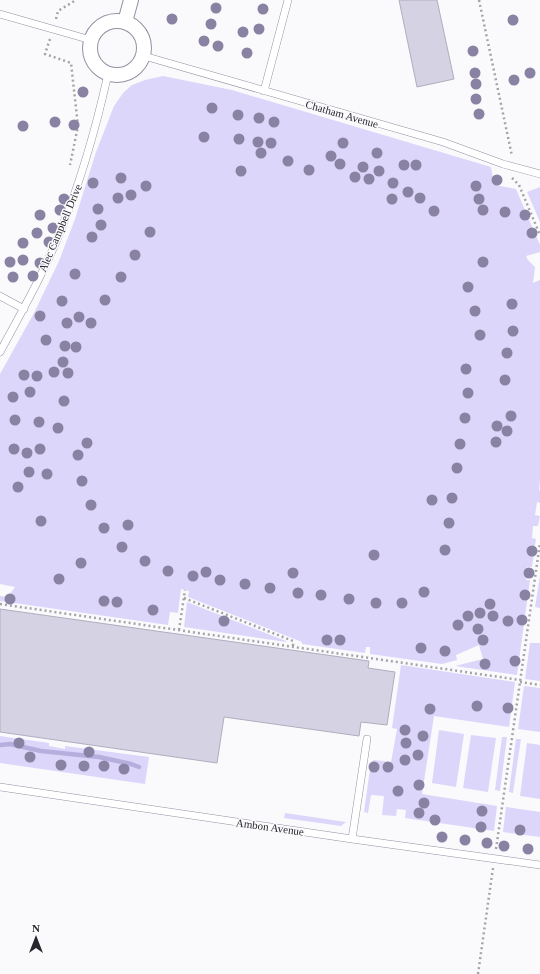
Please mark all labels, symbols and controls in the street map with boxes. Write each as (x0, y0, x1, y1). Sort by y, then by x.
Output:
street label: Chatham Avenue (304, 98, 380, 130)
street label: Alec Campbell Drive (36, 182, 84, 274)
street label: Ambon Avenue (235, 816, 305, 838)
north arrow (16, 918, 56, 958)
text: N (32, 922, 40, 934)

